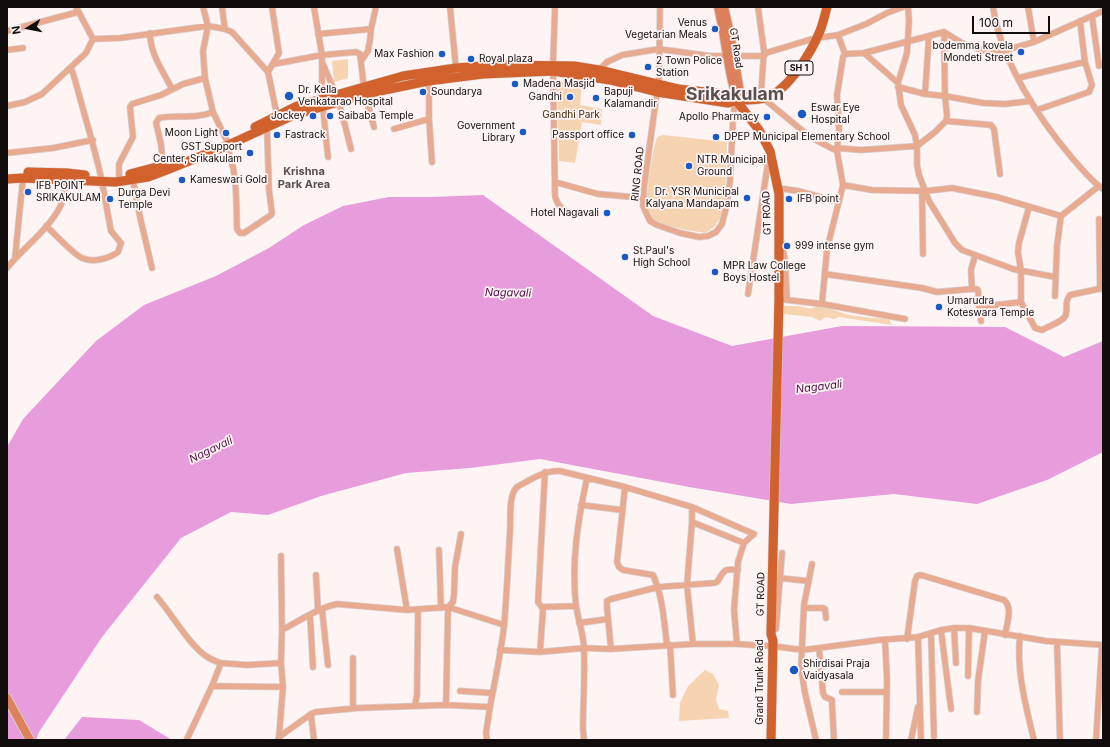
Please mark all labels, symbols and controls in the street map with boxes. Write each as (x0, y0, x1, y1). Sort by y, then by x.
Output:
north arrow (8, 8, 48, 48)
scale bar (974, 8, 1052, 34)
text: 100 m (979, 15, 1013, 30)
place label: Venus Vegetarian Meals (625, 17, 707, 40)
marker: Venus Vegetarian Meals (710, 24, 720, 34)
text: N (9, 25, 24, 35)
street label: GT Road (727, 27, 745, 69)
place label: bodemma kovela Mondeti Street (933, 40, 1013, 64)
marker: bodemma kovela Mondeti Street (1016, 47, 1026, 57)
place label: Max Fashion (374, 48, 434, 60)
marker: Max Fashion (437, 49, 447, 59)
place label: Royal plaza (479, 53, 533, 65)
marker: Royal plaza (466, 54, 476, 64)
place label: 2 Town Police Station (656, 55, 722, 78)
road number: SH 1 (785, 61, 813, 75)
marker: 2 Town Police Station (643, 62, 653, 72)
place label: Madena Masjid (523, 78, 595, 90)
marker: Madena Masjid (510, 79, 520, 89)
place label: Dr. Kella Venkatarao Hospital (298, 84, 393, 108)
district label: Srikakulam (686, 84, 784, 106)
place label: Soundarya (431, 86, 482, 98)
place label: Bapuji Kalamandir (604, 86, 657, 110)
marker: Soundarya (418, 87, 428, 97)
marker: Dr. Kella Venkatarao Hospital (283, 90, 295, 102)
place label: Gandhi (529, 91, 562, 103)
marker: Gandhi (565, 92, 575, 102)
marker: Bapuji Kalamandir (591, 93, 601, 103)
place label: Eswar Eye Hospital (811, 102, 860, 126)
marker: Eswar Eye Hospital (796, 108, 808, 120)
park label: Gandhi Park (542, 109, 600, 121)
place label: Jockey (271, 110, 305, 122)
place label: Saibaba Temple (338, 110, 414, 122)
marker: Jockey (308, 111, 318, 121)
marker: Saibaba Temple (325, 111, 335, 121)
place label: Apollo Pharmacy (679, 111, 759, 123)
marker: Apollo Pharmacy (762, 112, 772, 122)
place label: Government Library (457, 120, 515, 144)
place label: Moon Light (165, 127, 218, 139)
marker: Government Library (518, 127, 528, 137)
marker: Moon Light (221, 128, 231, 138)
place label: Fastrack (285, 129, 325, 141)
place label: Passport office (552, 129, 624, 141)
marker: Fastrack (272, 130, 282, 140)
marker: Passport office (627, 130, 637, 140)
place label: DPEP Municipal Elementary School (724, 131, 890, 143)
marker: DPEP Municipal Elementary School (711, 132, 721, 142)
place label: GST Support Center, Srikakulam (153, 141, 242, 164)
street label: RING ROAD (629, 146, 647, 202)
marker: GST Support Center, Srikakulam (245, 148, 255, 158)
place label: NTR Municipal Ground (697, 154, 766, 178)
marker: NTR Municipal Ground (684, 161, 694, 171)
district label: Krishna Park Area (278, 165, 330, 191)
place label: Kameswari Gold (190, 174, 267, 186)
marker: Kameswari Gold (177, 175, 187, 185)
place label: IFB POINT SRIKAKULAM (36, 180, 101, 204)
place label: Dr. YSR Municipal Kalyana Mandapam (646, 186, 739, 210)
marker: IFB POINT SRIKAKULAM (23, 187, 33, 197)
place label: Durga Devi Temple (118, 187, 170, 210)
street label: GT ROAD (760, 191, 774, 235)
marker: Dr. YSR Municipal Kalyana Mandapam (742, 193, 752, 203)
place label: IFB point (797, 193, 839, 205)
marker: Durga Devi Temple (105, 194, 115, 204)
marker: IFB point (784, 194, 794, 204)
place label: Hotel Nagavali (531, 207, 599, 219)
marker: Hotel Nagavali (602, 208, 612, 218)
place label: 999 intense gym (795, 240, 874, 252)
marker: 999 intense gym (782, 241, 792, 251)
place label: St.Paul's High School (633, 245, 690, 268)
marker: St.Paul's High School (620, 252, 630, 262)
place label: MPR Law College Boys Hostel (723, 260, 806, 284)
marker: MPR Law College Boys Hostel (710, 267, 720, 277)
water label: Nagavali (485, 286, 531, 300)
place label: Umarudra Koteswara Temple (947, 295, 1034, 318)
marker: Umarudra Koteswara Temple (934, 302, 944, 312)
water label: Nagavali (795, 378, 843, 396)
water label: Nagavali (187, 434, 235, 466)
street label: GT ROAD (755, 572, 767, 616)
street label: Grand Trunk Road (754, 639, 766, 725)
place label: Shirdisai Praja Vaidyasala (803, 658, 870, 682)
marker: Shirdisai Praja Vaidyasala (788, 664, 800, 676)

